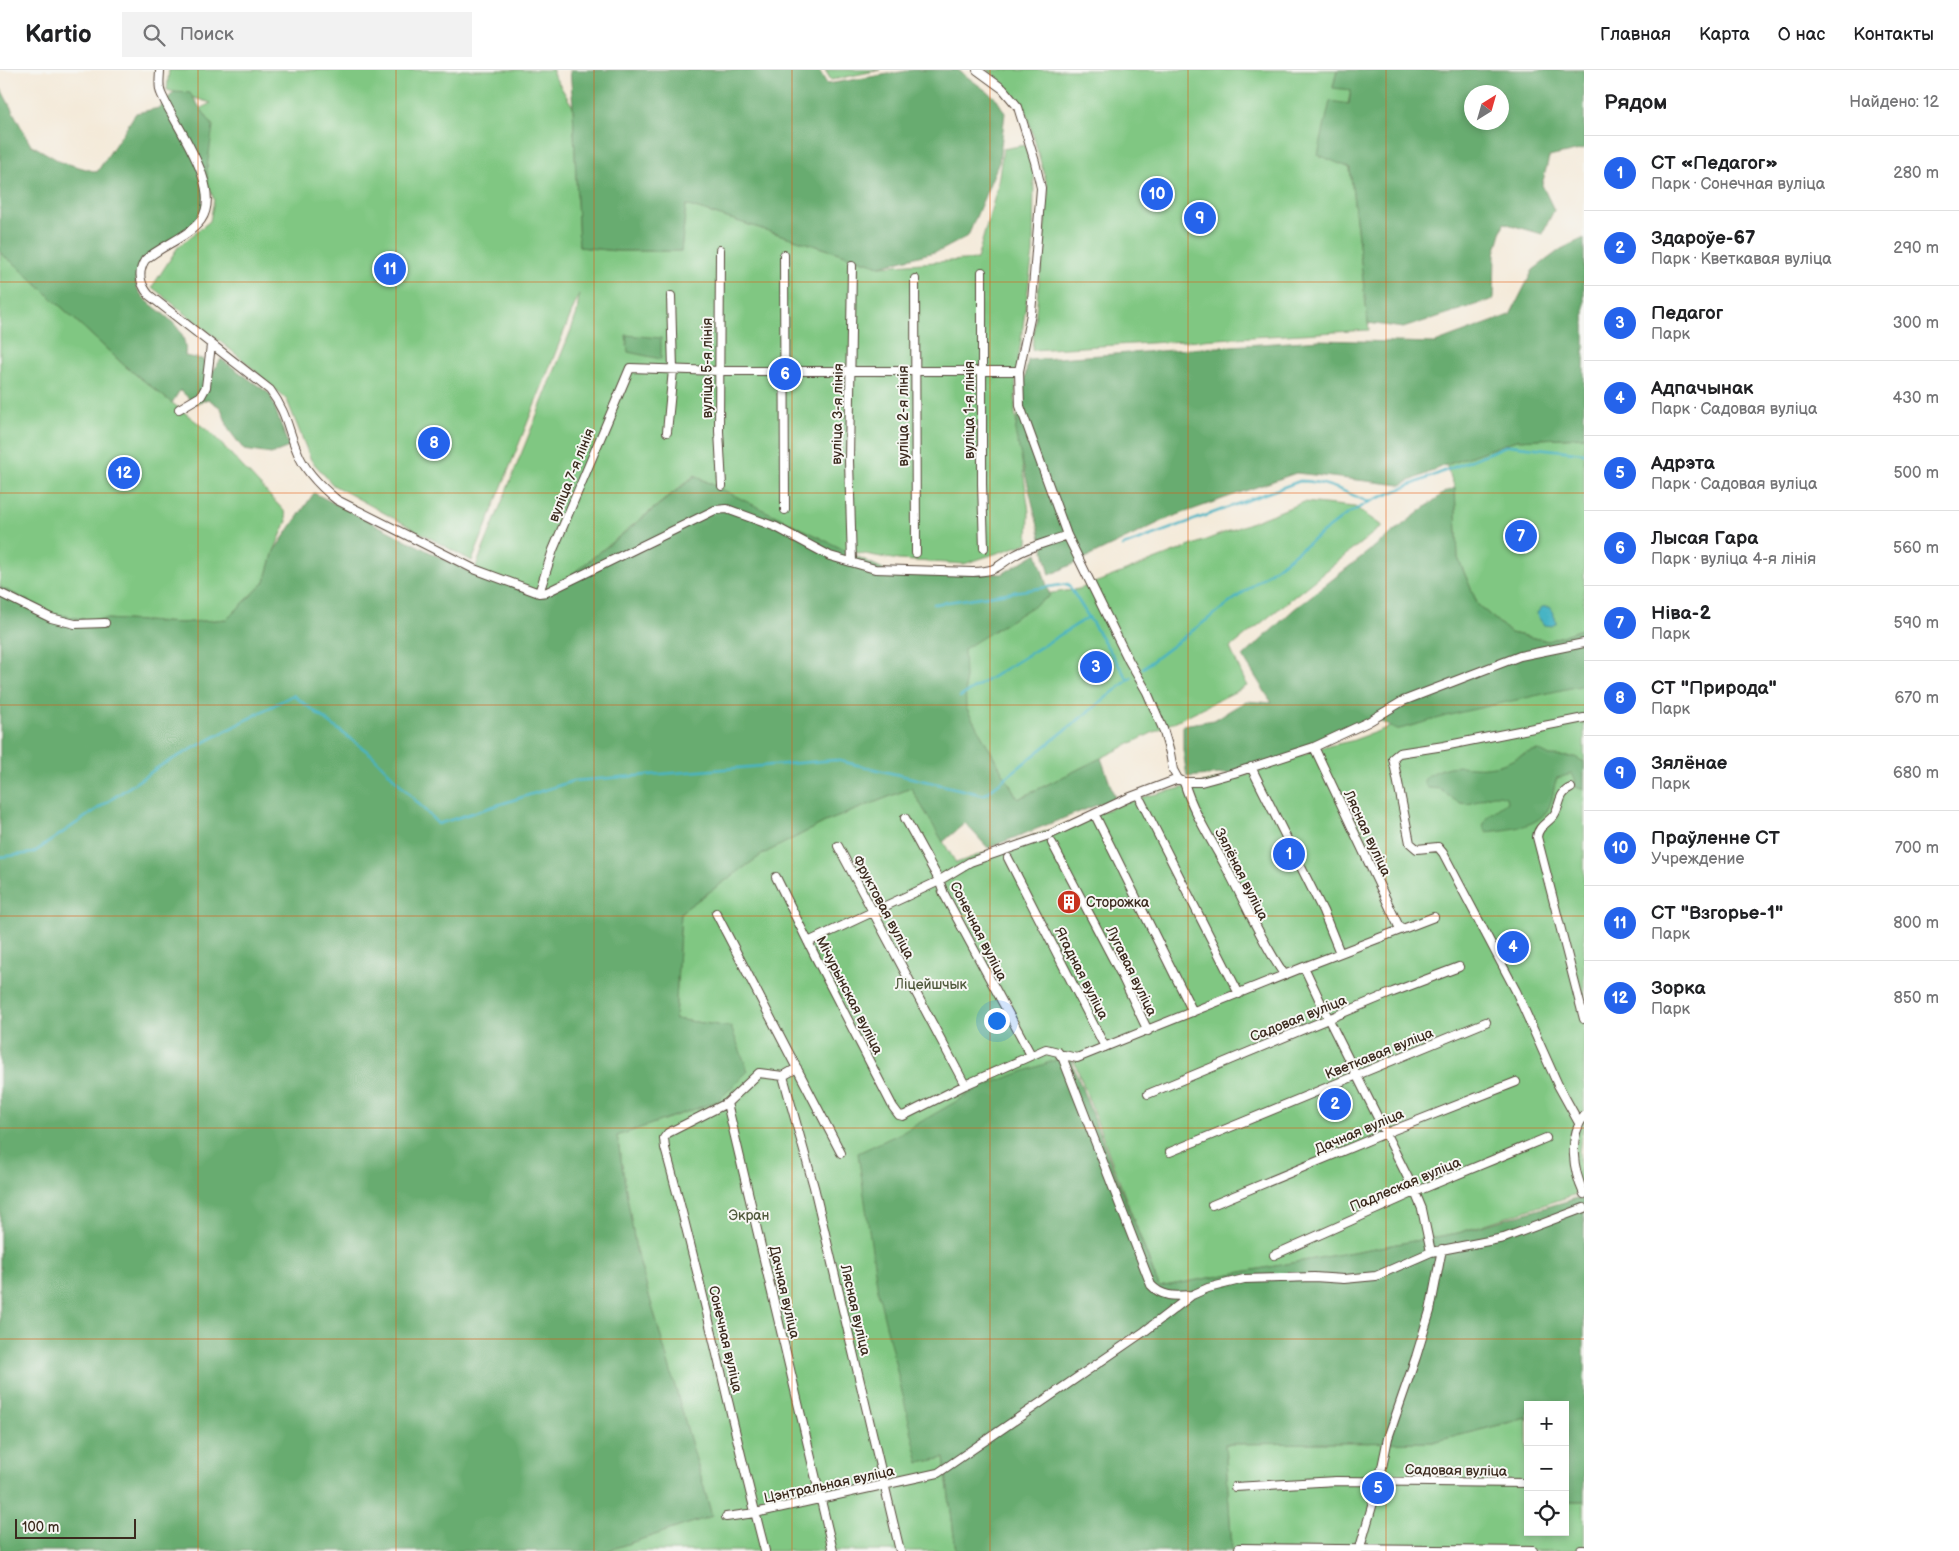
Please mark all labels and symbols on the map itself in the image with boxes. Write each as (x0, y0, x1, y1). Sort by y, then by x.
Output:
north arrow (1464, 85, 1509, 130)
pin: 10 (1141, 175, 1173, 213)
pin: 9 (1184, 199, 1216, 237)
pin: 11 (374, 250, 406, 288)
street label: вуліца 5-я лінія (699, 317, 716, 418)
pin: 6 (769, 355, 801, 393)
street label: вуліца 1-я лінія (961, 361, 978, 459)
street label: вуліца 3-я лінія (828, 363, 847, 465)
street label: вуліца 2-я лінія (895, 365, 912, 466)
pin: 8 (418, 424, 450, 462)
street label: вуліца 7-я лінія (545, 426, 598, 524)
pin: 12 (108, 454, 140, 492)
pin: 7 (1505, 517, 1537, 555)
pin: 3 (1080, 648, 1112, 686)
street label: Лясная вуліца (1340, 787, 1395, 880)
street label: Зялёная вуліца (1211, 825, 1272, 924)
pin: 1 (1273, 835, 1305, 873)
street label: Фруктовая вуліца (849, 852, 918, 963)
street label: Сонечная вуліца (946, 879, 1011, 984)
building icon: Сторожка (1056, 889, 1082, 915)
place label: Сторожка (1086, 894, 1150, 911)
street label: Лугавая вуліца (1102, 923, 1161, 1019)
street label: Ягадная вуліца (1051, 924, 1112, 1023)
pin: 4 (1497, 928, 1529, 966)
street label: Мічурынская вуліца (812, 933, 887, 1058)
park label: Ліцейшчык (894, 976, 968, 993)
street label: Садовая вуліца (1248, 991, 1350, 1046)
your location (984, 1008, 1010, 1034)
street label: Кветкавая вуліца (1323, 1024, 1436, 1083)
pin: 2 (1319, 1085, 1351, 1123)
street label: Дачная вуліца (1312, 1105, 1407, 1158)
street label: Падлеская вуліца (1347, 1153, 1464, 1215)
park label: Экран (728, 1207, 770, 1224)
street label: Дачная вуліца (766, 1244, 804, 1341)
street label: Лясная вуліца (837, 1262, 874, 1358)
street label: Сонечная вуліца (705, 1284, 746, 1395)
street label: Садовая вуліца (1405, 1461, 1508, 1480)
street label: Цэнтральная вуліца (762, 1462, 897, 1507)
pin: 5 (1362, 1469, 1394, 1507)
scale bar (15, 1516, 136, 1539)

